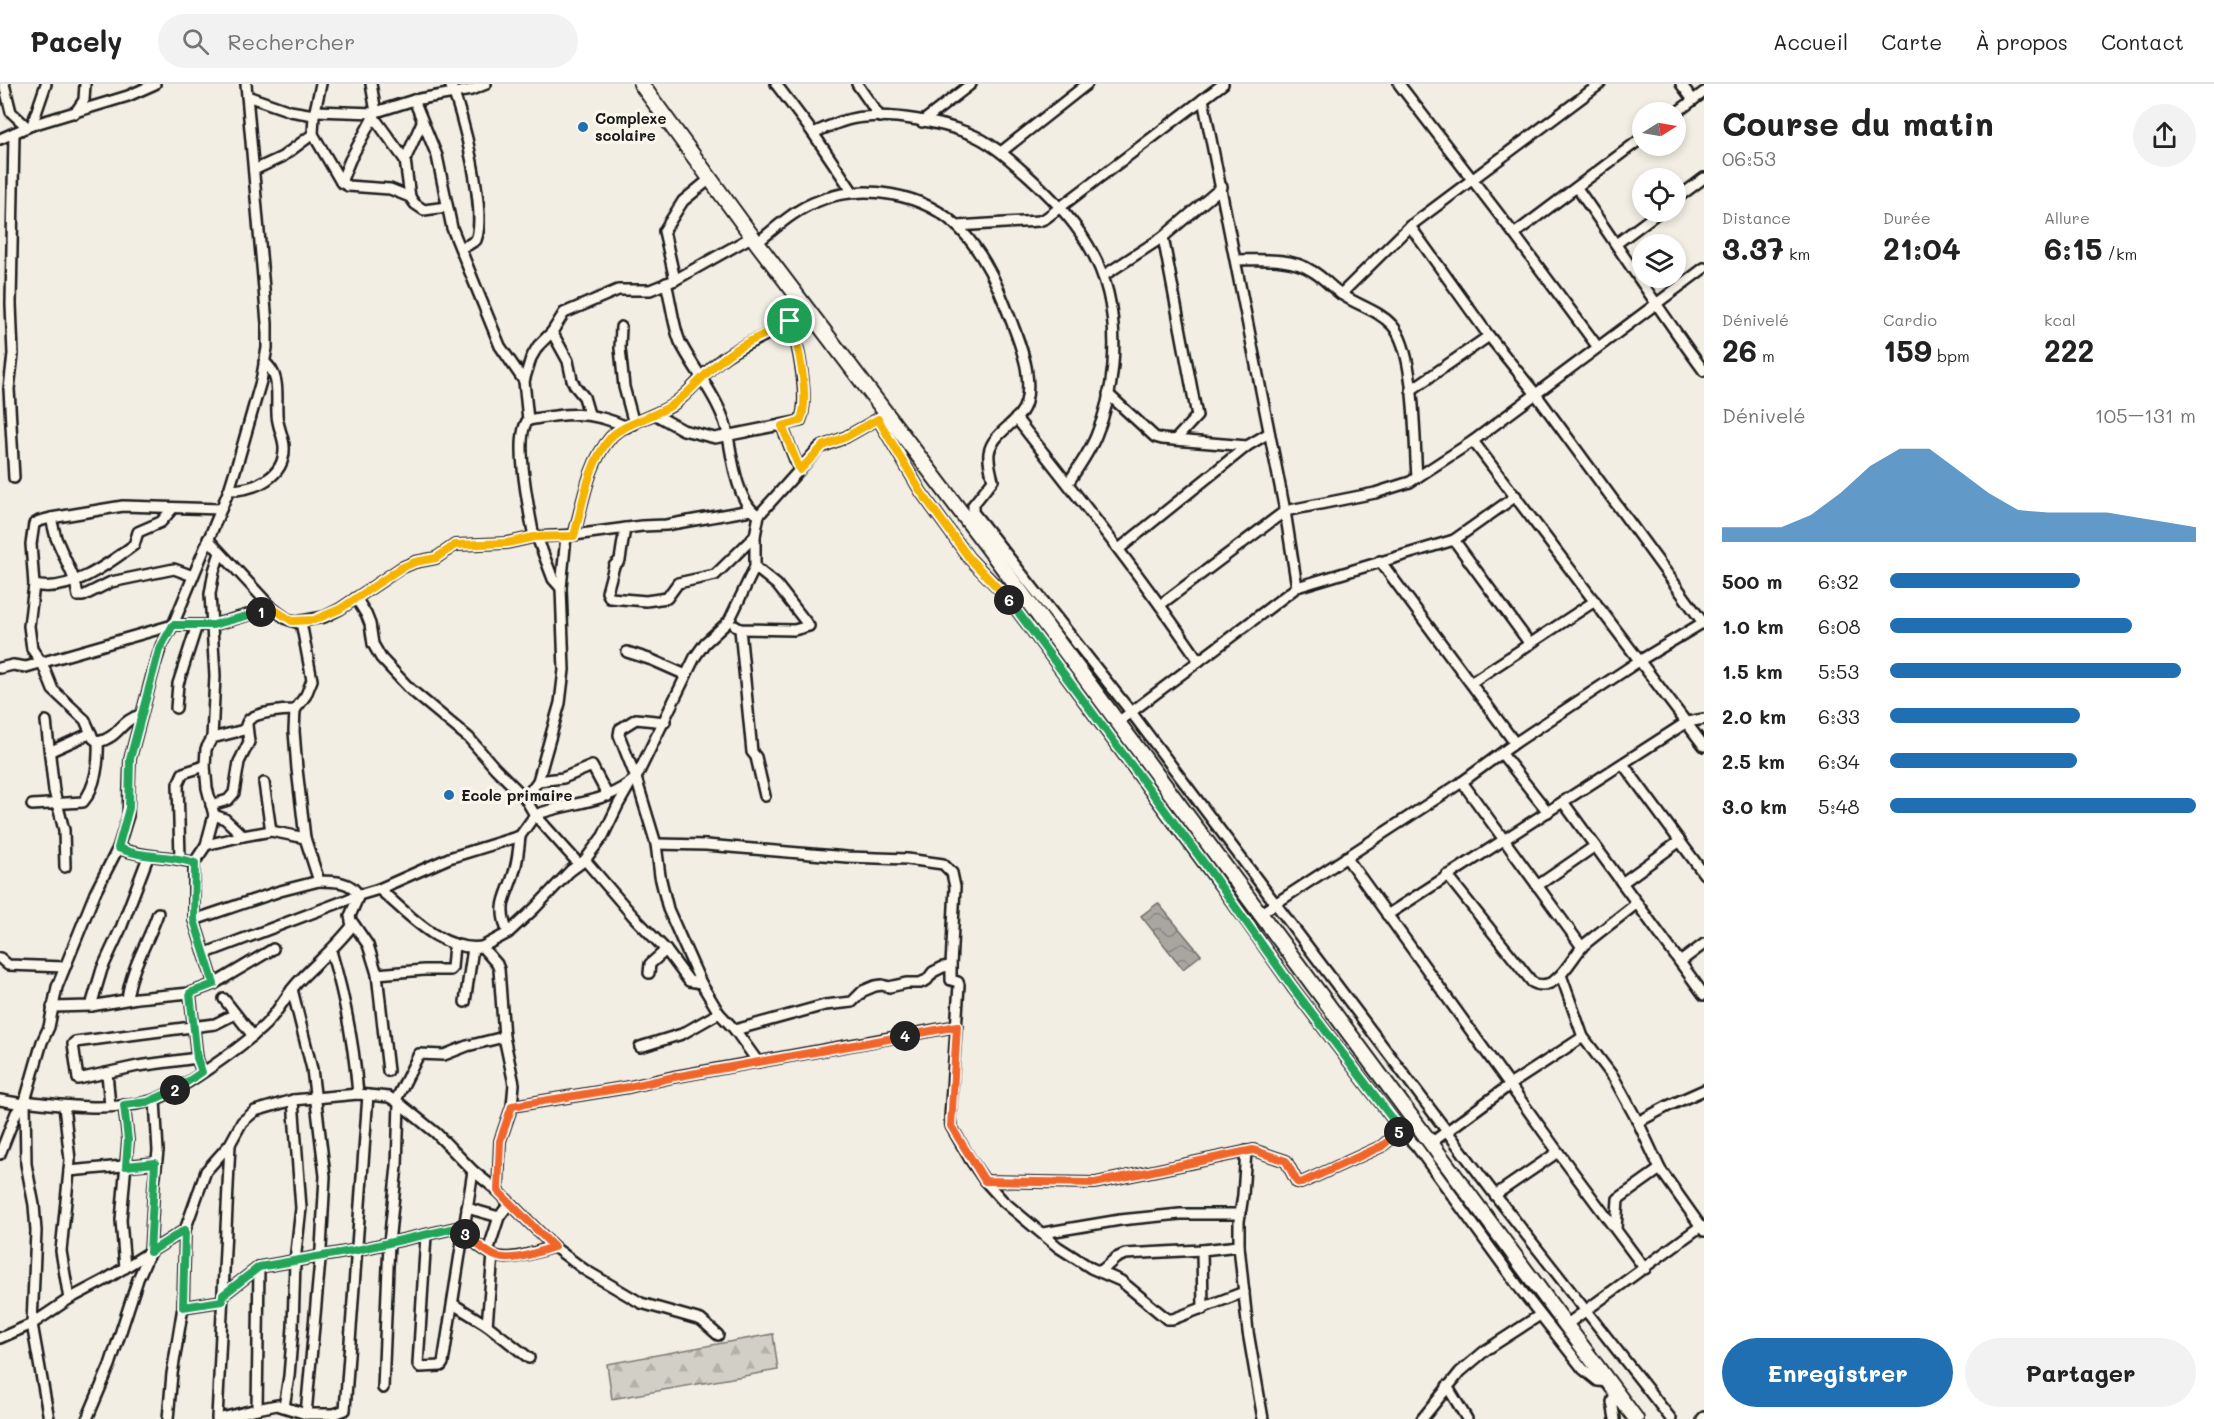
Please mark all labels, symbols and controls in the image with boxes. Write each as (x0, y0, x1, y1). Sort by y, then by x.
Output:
search box (158, 14, 578, 68)
text: Pacely (30, 23, 122, 59)
icon: search (179, 25, 212, 58)
text: Rechercher (227, 27, 355, 56)
text: Accueil (1773, 28, 1848, 55)
text: Carte (1881, 28, 1942, 55)
text: À propos (1975, 28, 2068, 55)
text: Contact (2101, 28, 2184, 55)
text: Course du matin (1722, 101, 1994, 144)
north arrow (1632, 102, 1686, 156)
map controls (1632, 102, 1686, 288)
button: share (2133, 104, 2196, 167)
place label: Complexe scolaire (595, 108, 666, 145)
marker: Complexe scolaire (576, 120, 590, 134)
text: 06:53 (1722, 145, 1776, 171)
button: locate (1632, 168, 1686, 222)
text: Distance (1722, 207, 1791, 228)
text: Durée (1883, 207, 1931, 228)
text: Allure (2044, 207, 2090, 228)
text: 3.37 (1722, 228, 1784, 268)
text: 21:04 (1883, 228, 1961, 268)
text: 6:15 (2044, 228, 2102, 268)
button: layers (1632, 234, 1686, 288)
text: km (1784, 243, 1810, 264)
text: /km (2102, 243, 2137, 264)
pin (764, 295, 815, 346)
icon: arrive (773, 304, 806, 337)
text: Dénivelé (1722, 309, 1789, 330)
text: Cardio (1883, 309, 1937, 330)
text: kcal (2044, 309, 2076, 330)
text: 26 (1722, 330, 1757, 370)
text: 159 (1883, 330, 1932, 370)
text: 222 (2044, 330, 2094, 370)
text: m (1757, 345, 1775, 366)
text: bpm (1932, 345, 1970, 366)
text: Dénivelé (1722, 402, 1806, 428)
text: 105–131 m (2095, 402, 2196, 428)
text: 500 m (1722, 568, 1782, 594)
text: 6:32 (1818, 568, 1859, 594)
pin: 6 (994, 585, 1024, 615)
text: 6 (1004, 589, 1014, 610)
pin: 1 (246, 597, 276, 627)
text: 1 (257, 601, 265, 622)
text: 1.0 km (1722, 613, 1784, 639)
text: 6:08 (1818, 613, 1861, 639)
text: 1.5 km (1722, 658, 1783, 684)
text: 5:53 (1818, 658, 1859, 684)
text: 2.0 km (1722, 703, 1786, 729)
text: 6:33 (1818, 703, 1860, 729)
text: 2.5 km (1722, 748, 1785, 774)
text: 6:34 (1818, 748, 1860, 774)
place label: Ecole primaire (461, 785, 572, 805)
marker: Ecole primaire (442, 788, 456, 802)
text: 3.0 km (1722, 793, 1787, 819)
text: 5:48 (1818, 793, 1860, 819)
pin: 4 (890, 1021, 920, 1051)
text: 4 (900, 1025, 910, 1046)
pin: 2 (160, 1075, 190, 1105)
text: 2 (171, 1079, 179, 1100)
pin: 5 (1384, 1117, 1414, 1147)
text: 5 (1394, 1121, 1404, 1142)
pin: 3 (450, 1219, 480, 1249)
text: 3 (460, 1223, 470, 1244)
button: Enregistrer (1722, 1338, 1953, 1407)
button: Partager (1965, 1338, 2196, 1407)

